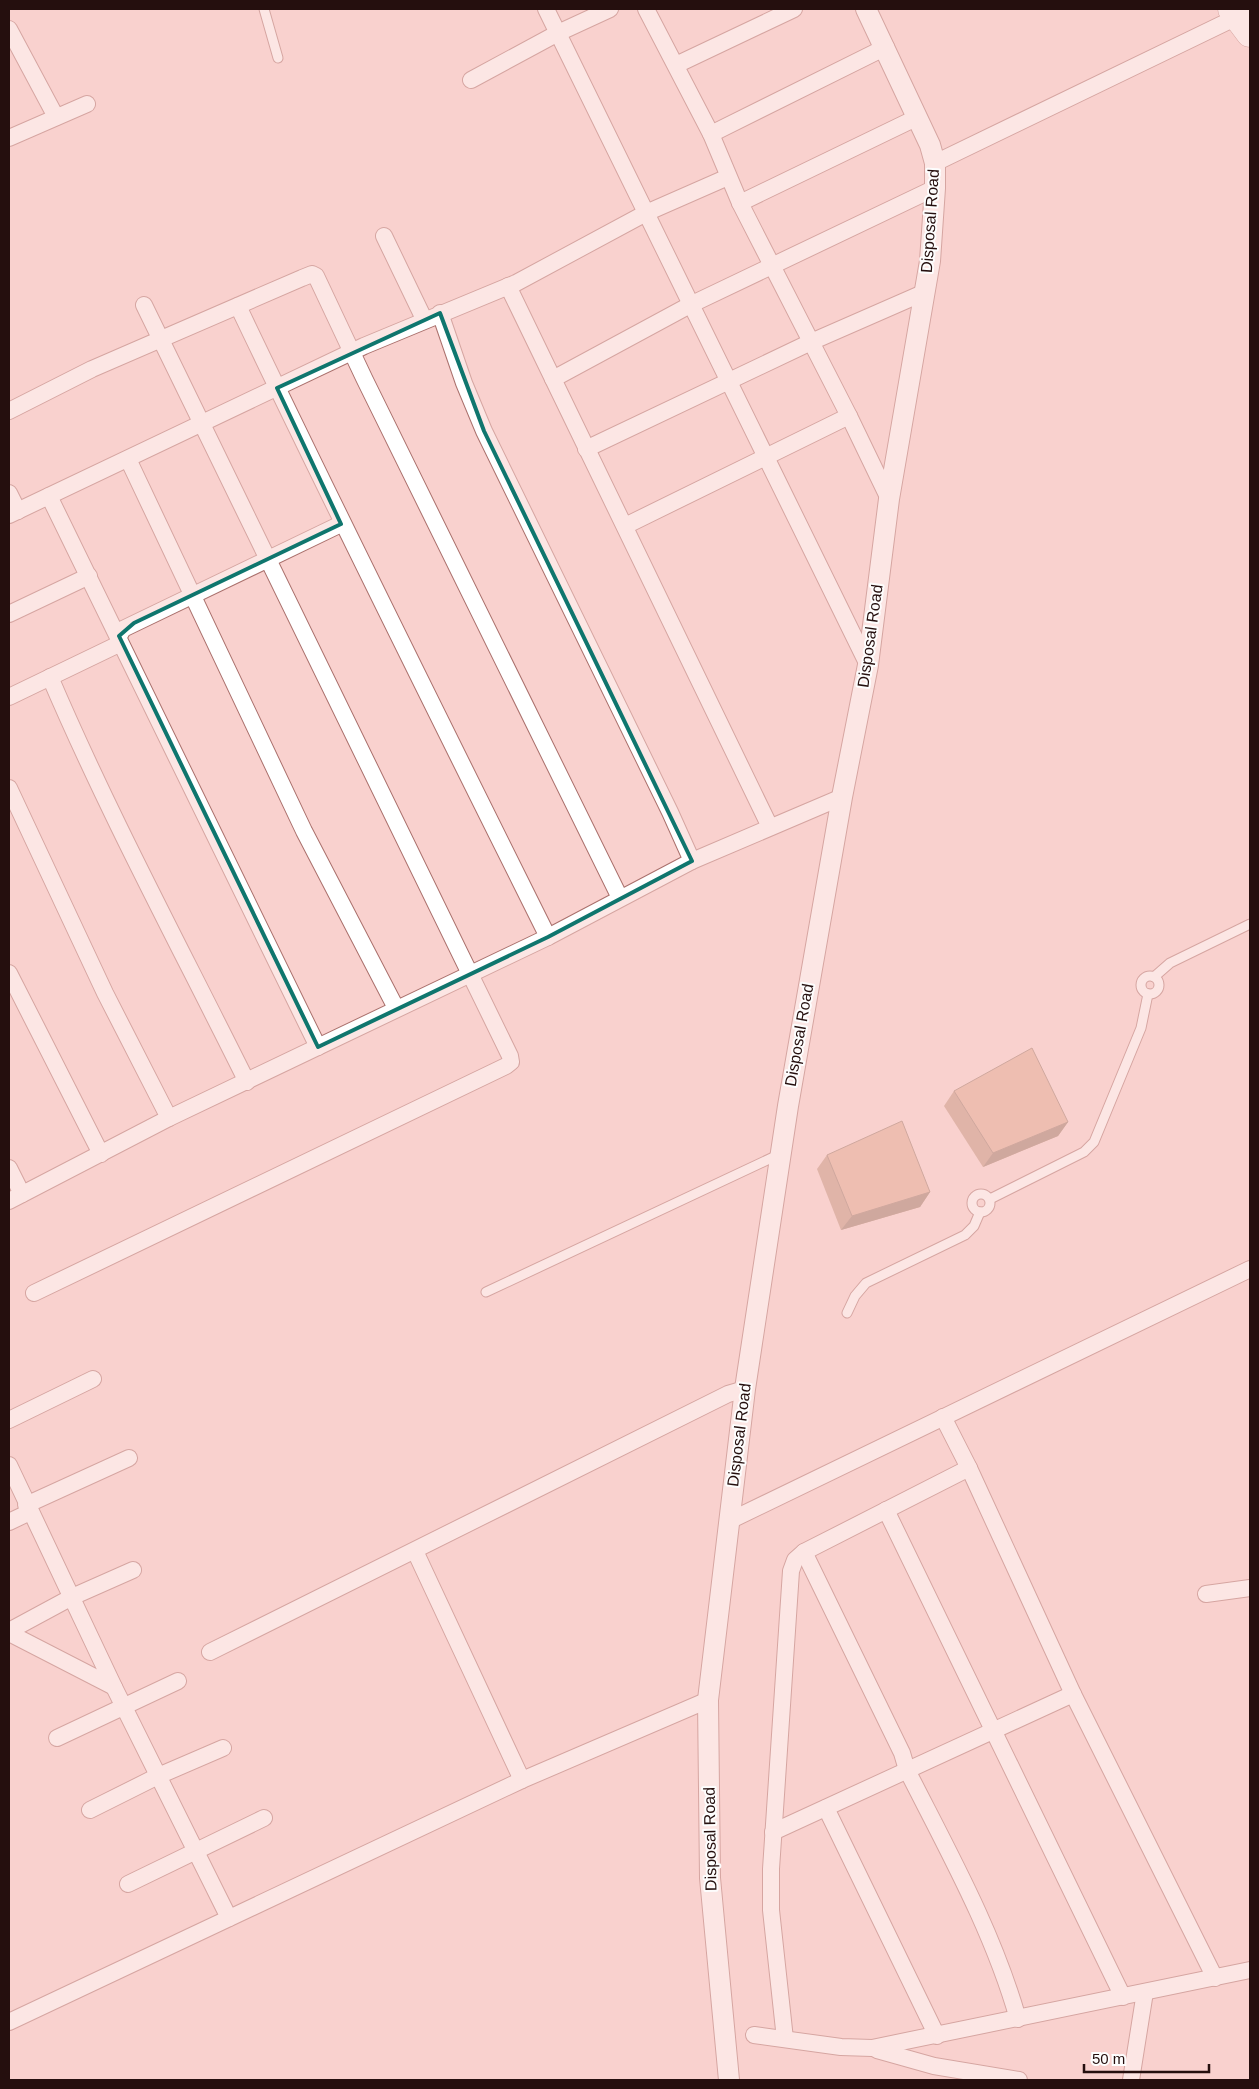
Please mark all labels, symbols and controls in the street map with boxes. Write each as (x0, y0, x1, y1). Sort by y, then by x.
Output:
street label: Disposal Road (918, 169, 942, 273)
street label: Disposal Road (854, 583, 886, 689)
street label: Disposal Road (782, 982, 816, 1088)
street label: Disposal Road (724, 1382, 754, 1488)
street label: Disposal Road (701, 1787, 719, 1891)
scale bar (1084, 2042, 1209, 2074)
text: 50 m (1092, 2050, 1125, 2067)

